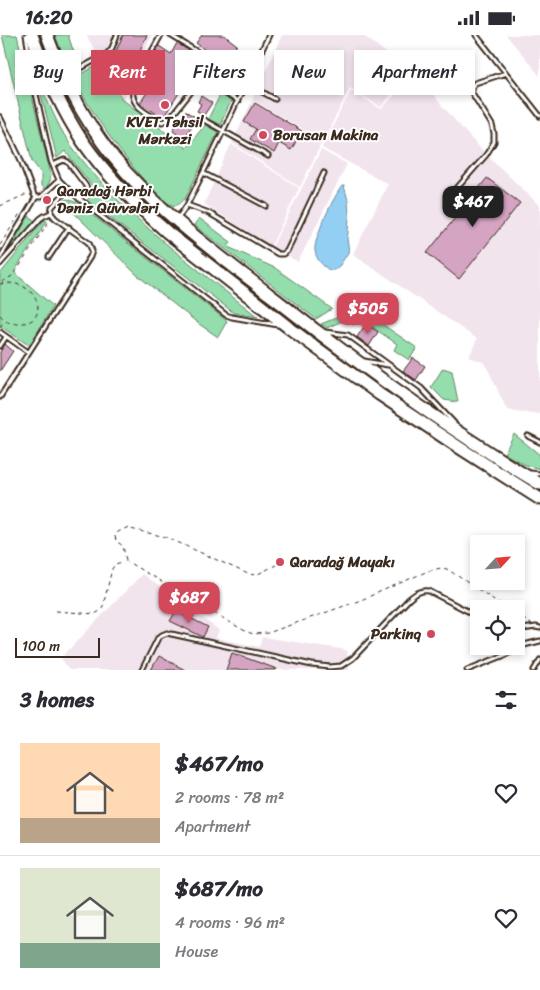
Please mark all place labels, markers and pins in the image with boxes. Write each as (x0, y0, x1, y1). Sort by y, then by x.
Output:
marker: KVET Təhsil Mərkəzi (159, 99, 171, 111)
place label: KVET Təhsil Mərkəzi (126, 109, 204, 152)
place label: Borusan Makina (273, 122, 379, 148)
marker: Borusan Makina (257, 129, 269, 141)
place label: Qaradağ Hərbi Dəniz Qüvvələri (56, 178, 159, 221)
pin: $467 (443, 185, 503, 228)
marker: Qaradağ Hərbi Dəniz Qüvvələri (41, 194, 53, 206)
pin: $505 (338, 293, 398, 335)
place label: Qaradağ Mayakı (289, 549, 395, 575)
marker: Qaradağ Mayakı (274, 556, 286, 568)
pin: $687 (159, 581, 219, 624)
place label: Parkinq (371, 621, 422, 647)
marker: Parkinq (425, 628, 437, 640)

